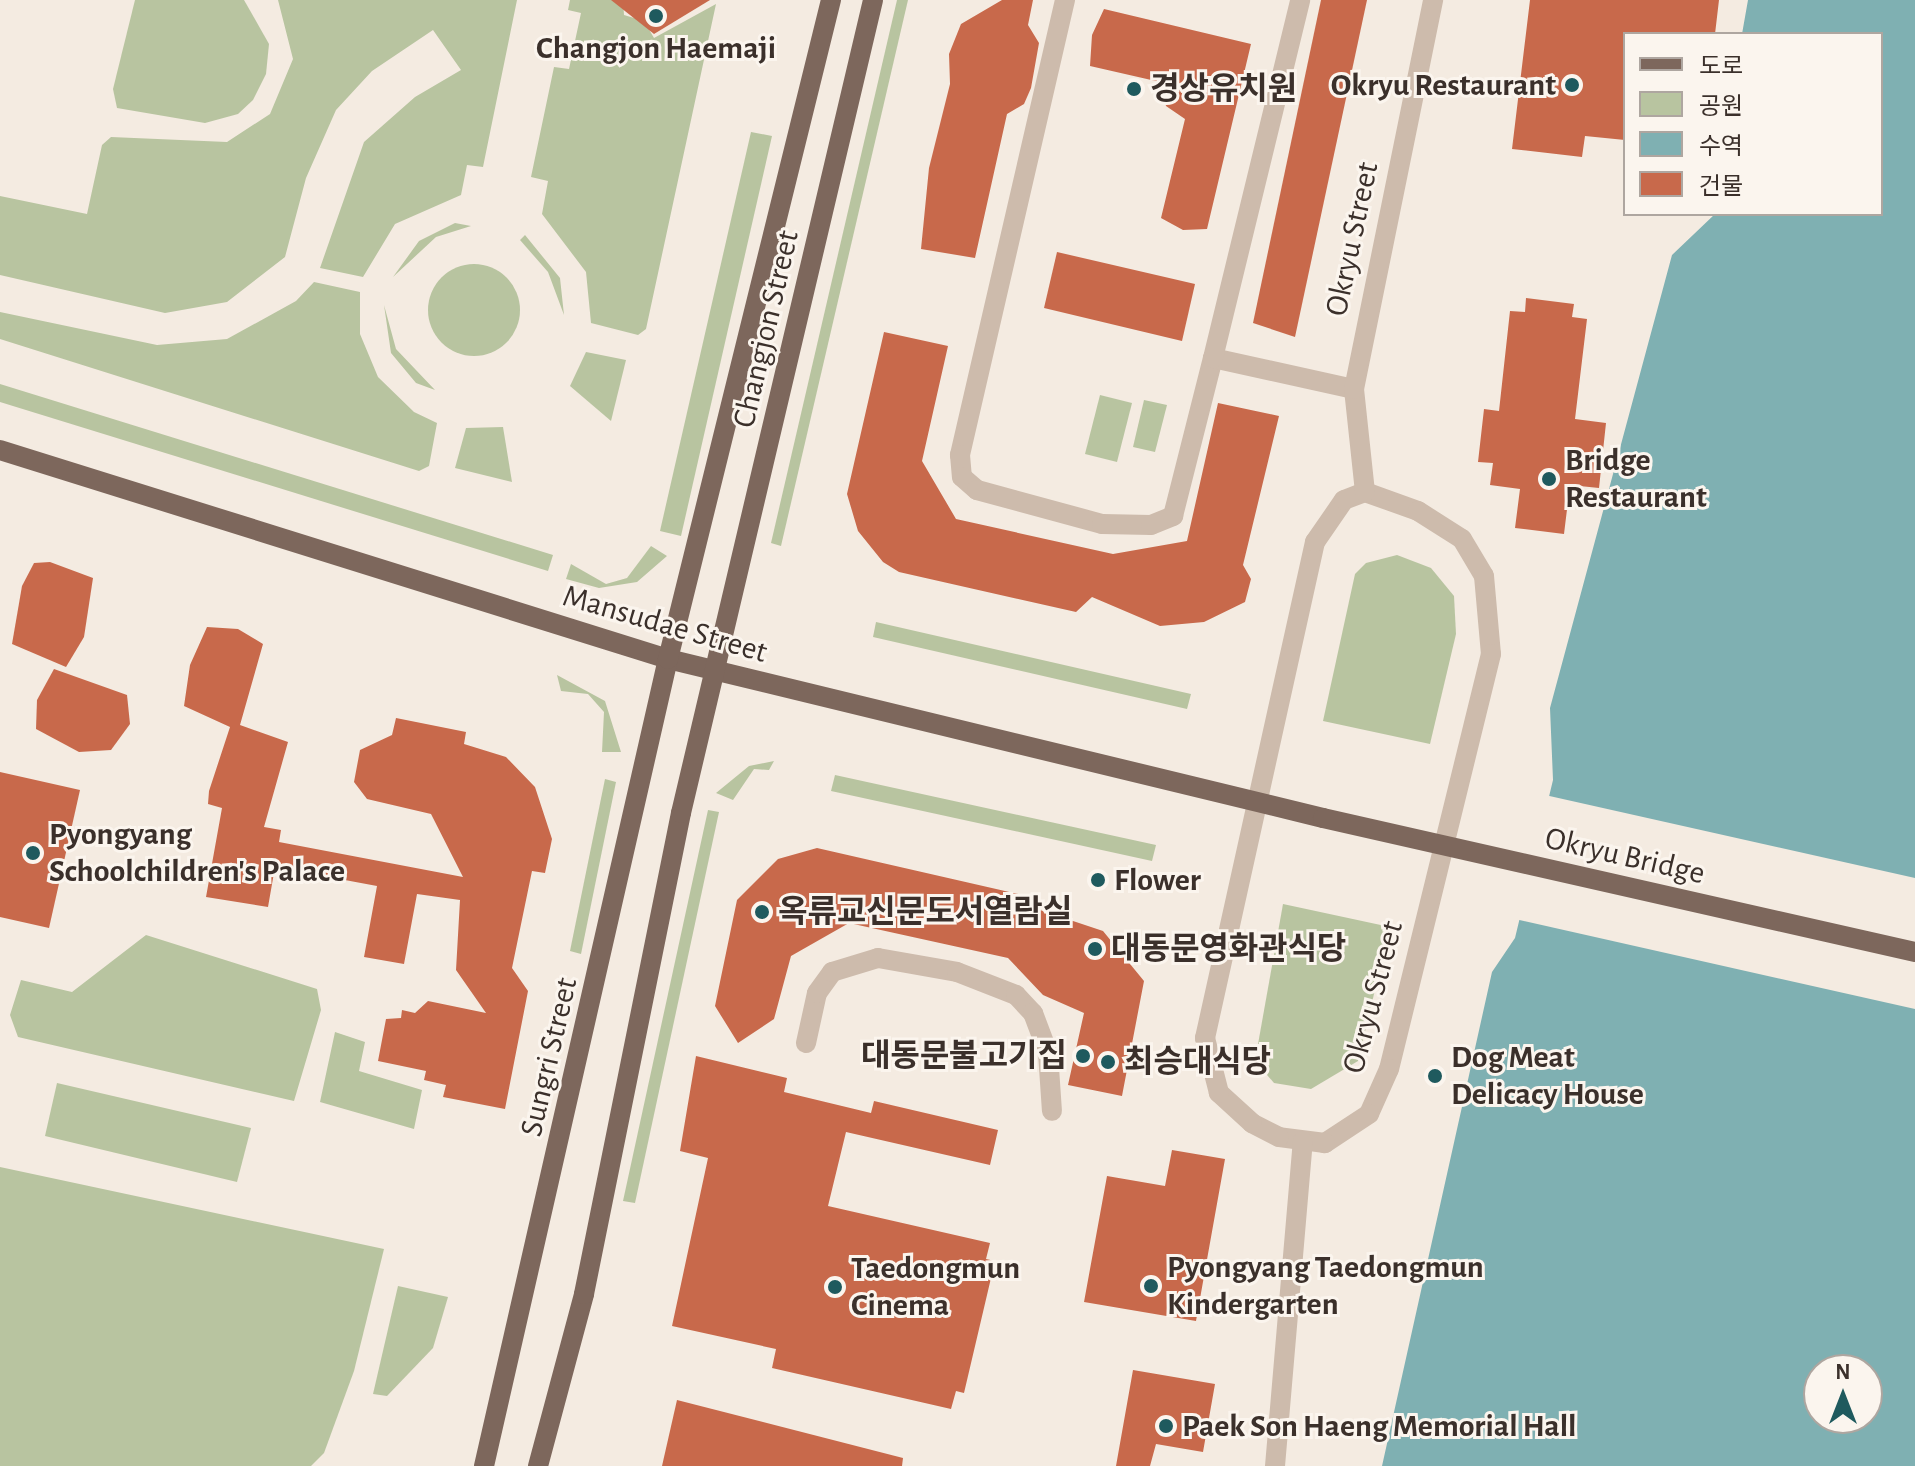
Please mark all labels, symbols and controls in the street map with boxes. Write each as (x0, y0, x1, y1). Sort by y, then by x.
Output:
marker: Changjon Haemaji (647, 7, 665, 25)
place label: Changjon Haemaji (536, 29, 776, 67)
legend (1623, 32, 1883, 216)
text: 도로 (1699, 55, 1743, 79)
place label: Okryu Restaurant (1331, 66, 1556, 104)
place label: 경상유치원 (1150, 70, 1297, 108)
marker: Okryu Restaurant (1563, 76, 1581, 94)
marker: 경상유치원 (1125, 80, 1143, 98)
text: 공원 (1699, 95, 1743, 119)
text: 수역 (1699, 135, 1743, 159)
street label: Okryu Street (1317, 159, 1387, 319)
text: 건물 (1699, 175, 1743, 199)
street label: Changjon Street (725, 227, 807, 431)
place label: Bridge Restaurant (1565, 442, 1707, 517)
marker: Bridge Restaurant (1540, 470, 1558, 488)
street label: Mansudae Street (558, 577, 772, 671)
place label: Pyongyang Schoolchildren's Palace (49, 816, 345, 891)
street label: Okryu Bridge (1541, 819, 1709, 893)
marker: Pyongyang Schoolchildren's Palace (24, 844, 42, 862)
place label: Flower (1114, 861, 1201, 899)
marker: Flower (1089, 871, 1107, 889)
place label: 옥류교신문도서열람실 (778, 893, 1072, 931)
marker: 옥류교신문도서열람실 (753, 903, 771, 921)
street label: Okryu Street (1334, 917, 1412, 1077)
place label: 대동문영화관식당 (1111, 930, 1347, 968)
marker: 대동문영화관식당 (1086, 940, 1104, 958)
street label: Sungri Street (512, 974, 586, 1140)
place label: 대동문불고기집 (861, 1037, 1067, 1075)
place label: Dog Meat Delicacy House (1451, 1039, 1644, 1114)
place label: 최승대식당 (1124, 1043, 1271, 1081)
marker: 대동문불고기집 (1074, 1047, 1092, 1065)
marker: 최승대식당 (1099, 1053, 1117, 1071)
marker: Dog Meat Delicacy House (1426, 1067, 1444, 1085)
place label: Pyongyang Taedongmun Kindergarten (1167, 1249, 1484, 1324)
place label: Taedongmun Cinema (851, 1250, 1020, 1325)
marker: Pyongyang Taedongmun Kindergarten (1142, 1277, 1160, 1295)
marker: Taedongmun Cinema (826, 1278, 844, 1296)
north arrow (1803, 1354, 1883, 1434)
text: N (1835, 1361, 1851, 1383)
place label: Paek Son Haeng Memorial Hall (1182, 1407, 1576, 1445)
marker: Paek Son Haeng Memorial Hall (1157, 1417, 1175, 1435)

